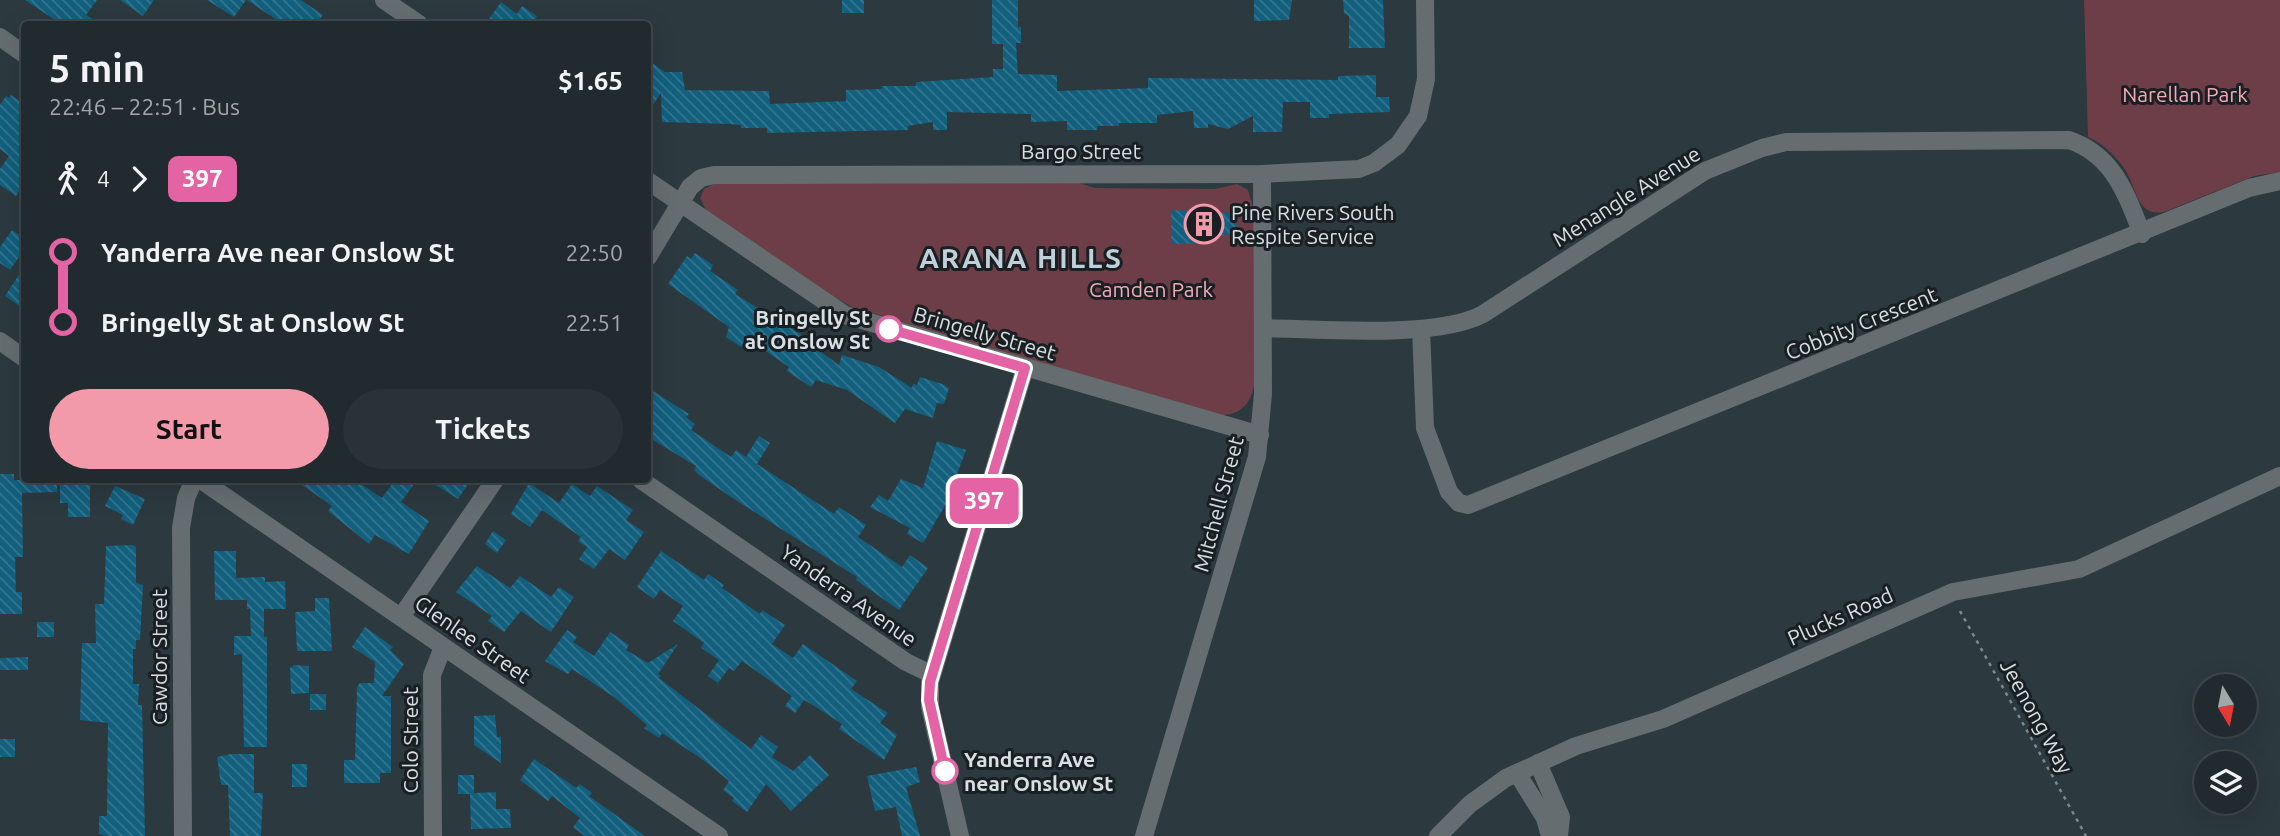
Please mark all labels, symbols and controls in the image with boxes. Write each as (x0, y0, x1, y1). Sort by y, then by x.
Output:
text: 5 min (49, 47, 145, 89)
text: $1.65 (558, 66, 623, 95)
park label: Narellan Park (2122, 82, 2248, 106)
text: 22:46 – 22:51 · Bus (49, 94, 240, 119)
street label: Bargo Street (1021, 139, 1141, 163)
street label: Menangle Avenue (1548, 141, 1704, 251)
icon: walk (49, 160, 87, 198)
icon: forward (120, 160, 158, 198)
text: 397 (182, 165, 223, 192)
text: 4 (97, 166, 110, 191)
place label: Pine Rivers South Respite Service (1231, 200, 1394, 248)
building icon: Pine Rivers South Respite Service (1183, 203, 1225, 245)
text: Yanderra Ave near Onslow St (101, 238, 454, 267)
text: 22:50 (565, 240, 623, 265)
district label: ARANA HILLS (919, 242, 1123, 273)
park label: Camden Park (1089, 277, 1214, 301)
street label: Cobbity Crescent (1782, 282, 1940, 364)
street label: Bringelly Street (911, 301, 1059, 365)
place label: Bringelly St at Onslow St (745, 305, 870, 353)
text: Bringelly St at Onslow St (101, 308, 404, 337)
text: 22:51 (565, 310, 623, 335)
marker: Bringelly St at Onslow St (876, 316, 902, 342)
button: Start (49, 389, 329, 469)
button: Tickets (343, 389, 623, 469)
street label: Mitchell Street (1188, 434, 1248, 574)
line badge: 397 (944, 478, 1024, 524)
text: 397 (964, 487, 1004, 514)
street label: Yanderra Avenue (776, 539, 922, 651)
street label: Plucks Road (1784, 582, 1896, 650)
street label: Cawdor Street (147, 589, 171, 725)
street label: Glenlee Street (411, 590, 535, 688)
street label: Jeenong Way (1996, 655, 2078, 777)
north arrow (2194, 674, 2258, 737)
map controls (2194, 674, 2257, 814)
street label: Colo Street (398, 687, 422, 793)
place label: Yanderra Ave near Onslow St (964, 747, 1113, 795)
button: layers (2194, 751, 2257, 814)
marker: Yanderra Ave near Onslow St (932, 758, 958, 784)

